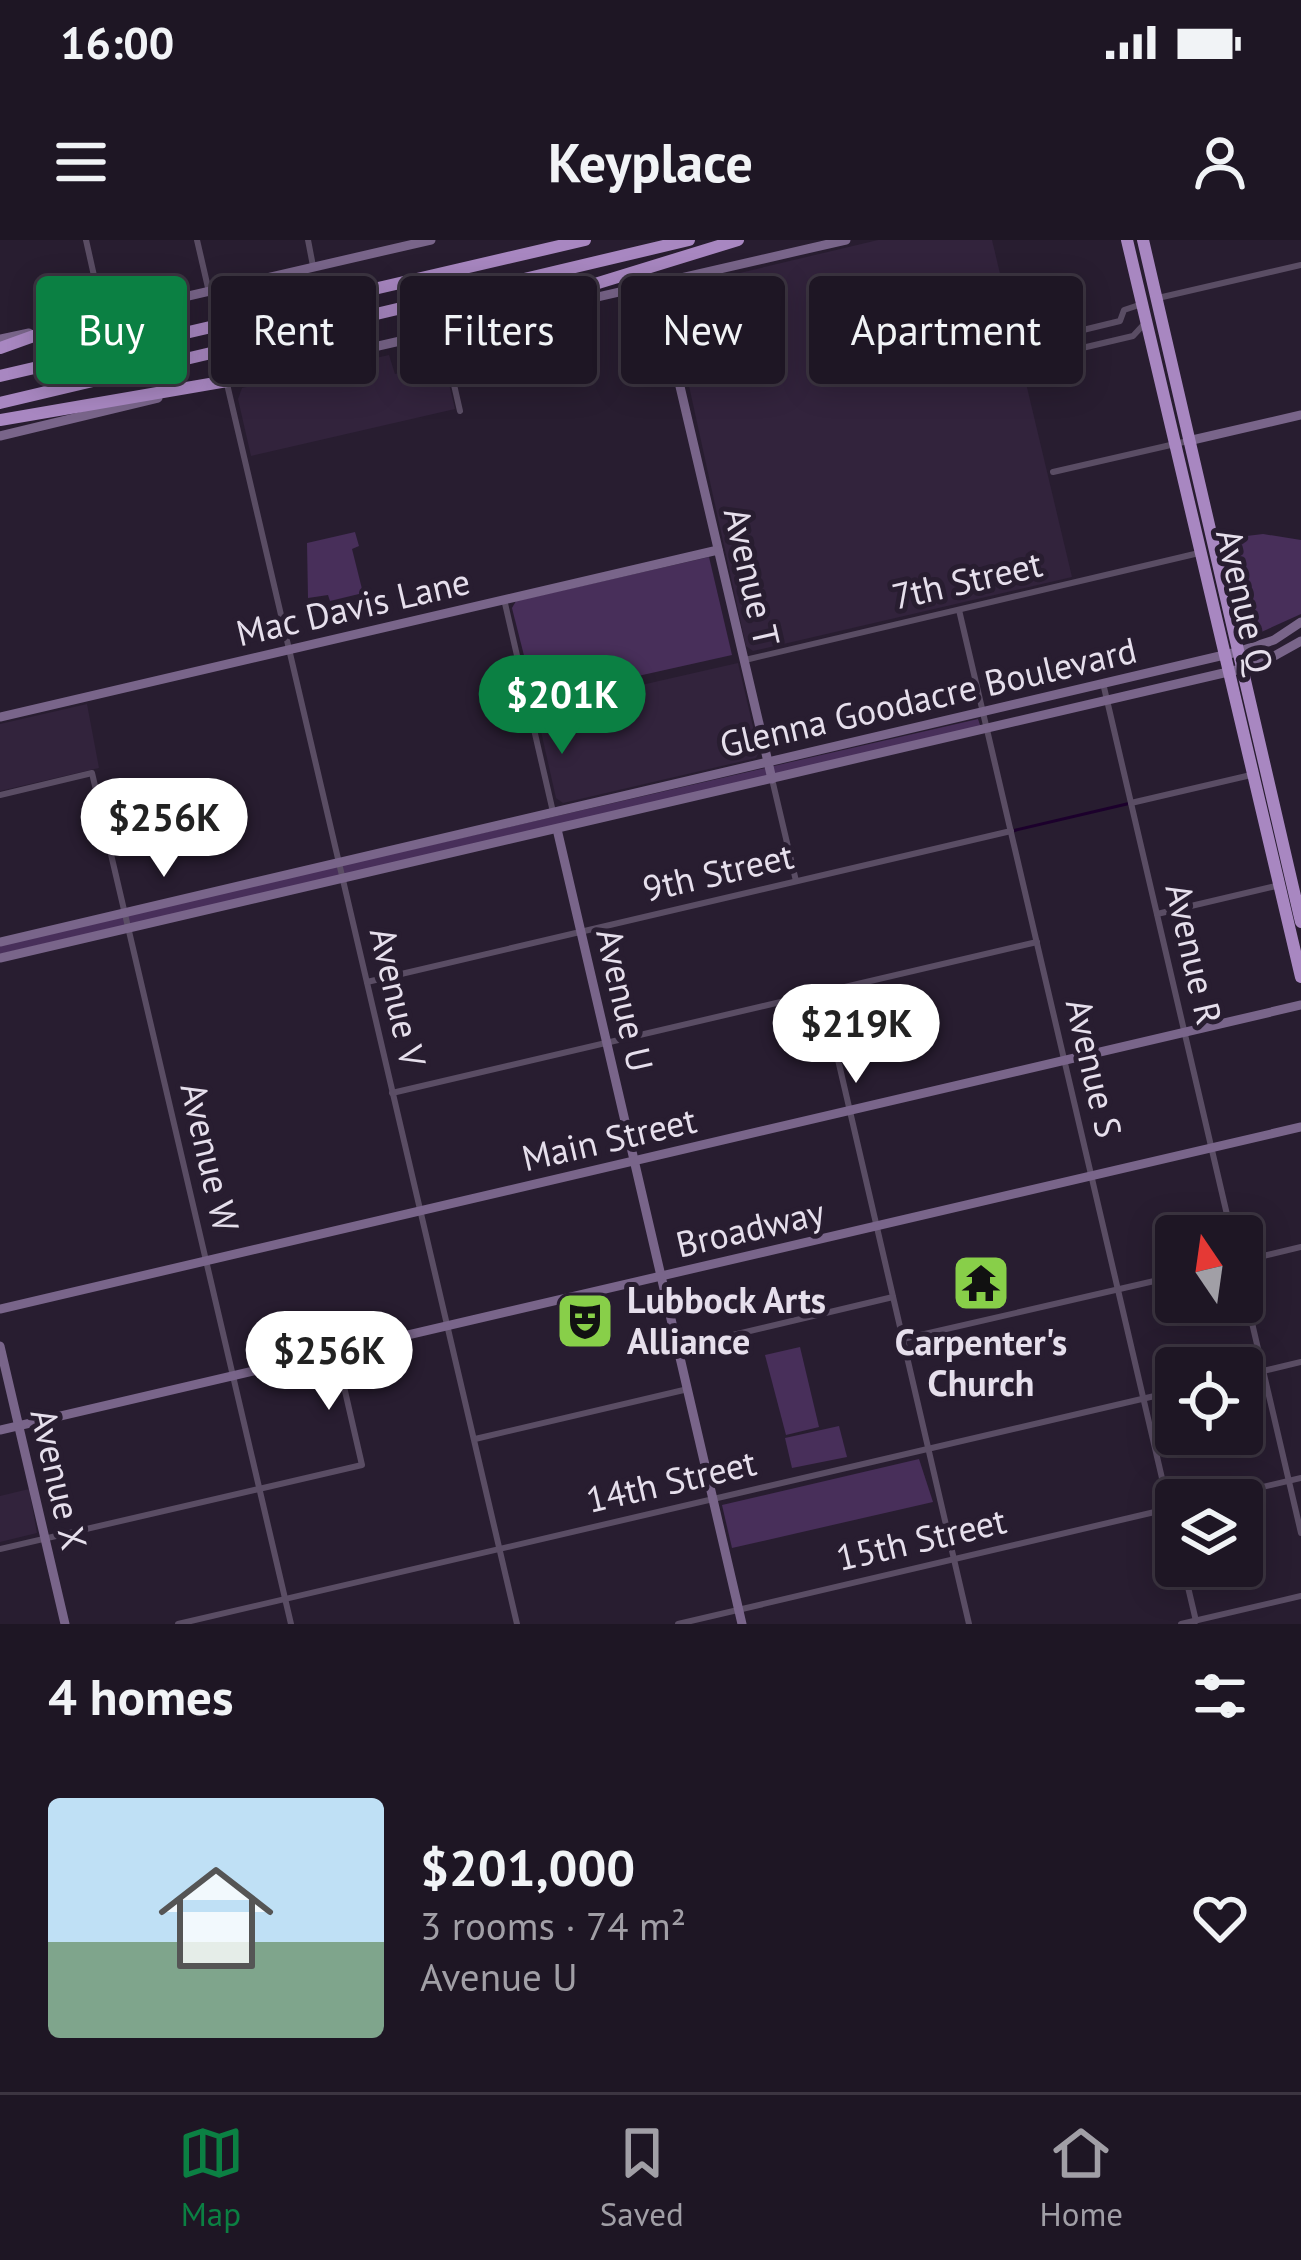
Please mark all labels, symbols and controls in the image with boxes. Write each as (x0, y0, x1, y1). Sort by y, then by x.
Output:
text: 16:00 (60, 13, 174, 71)
text: Keyplace (548, 127, 753, 197)
icon: menu (48, 129, 114, 195)
icon: person (1187, 129, 1253, 195)
chip: Buy (36, 276, 187, 384)
chip: Rent (211, 276, 376, 384)
chip: Filters (400, 276, 597, 384)
chip: New (621, 276, 785, 384)
chip: Apartment (809, 276, 1083, 384)
street label: Avenue T (714, 503, 791, 651)
street label: Avenue Q (1206, 524, 1285, 679)
street label: 7th Street (887, 539, 1046, 620)
street label: Mac Davis Lane (232, 557, 474, 656)
street label: Glenna Goodacre Boulevard (715, 626, 1141, 767)
pin: $201K (478, 655, 646, 757)
text: $201K (506, 668, 618, 719)
pin: $256K (80, 778, 248, 880)
text: $256K (108, 791, 220, 842)
street label: 9th Street (638, 831, 798, 912)
street label: Avenue R (1155, 879, 1234, 1029)
street label: Avenue V (360, 923, 437, 1072)
street label: Avenue U (586, 924, 665, 1076)
pin: $219K (772, 984, 940, 1086)
street label: Avenue S (1056, 994, 1133, 1142)
text: $219K (800, 997, 912, 1048)
street label: Avenue W (171, 1078, 250, 1236)
street label: Main Street (517, 1096, 701, 1181)
street label: Broadway (671, 1188, 829, 1267)
north arrow (1155, 1215, 1263, 1323)
map controls (1155, 1215, 1263, 1587)
temple icon: Carpenter's Church (950, 1252, 1012, 1314)
place label: Lubbock Arts Alliance (627, 1276, 826, 1364)
theatre icon: Lubbock Arts Alliance (554, 1290, 616, 1352)
pin: $256K (245, 1311, 413, 1413)
place label: Carpenter's Church (895, 1318, 1067, 1406)
text: $256K (273, 1324, 385, 1375)
button: locate (1155, 1347, 1263, 1455)
street label: Avenue X (20, 1404, 98, 1554)
street label: 14th Street (581, 1438, 760, 1523)
button: layers (1155, 1479, 1263, 1587)
street label: 15th Street (831, 1496, 1010, 1581)
text: 4 homes (48, 1663, 234, 1729)
icon: filters (1187, 1663, 1253, 1729)
text: $201,000 (420, 1834, 635, 1900)
icon: home (144, 1846, 288, 1990)
icon: heart (1187, 1885, 1253, 1951)
text: 3 rooms · 74 m² (420, 1900, 686, 1951)
text: Avenue U (420, 1951, 578, 2002)
tab: Map (178, 2120, 244, 2235)
tab: Saved (600, 2120, 684, 2235)
tab: Home (1040, 2120, 1123, 2235)

